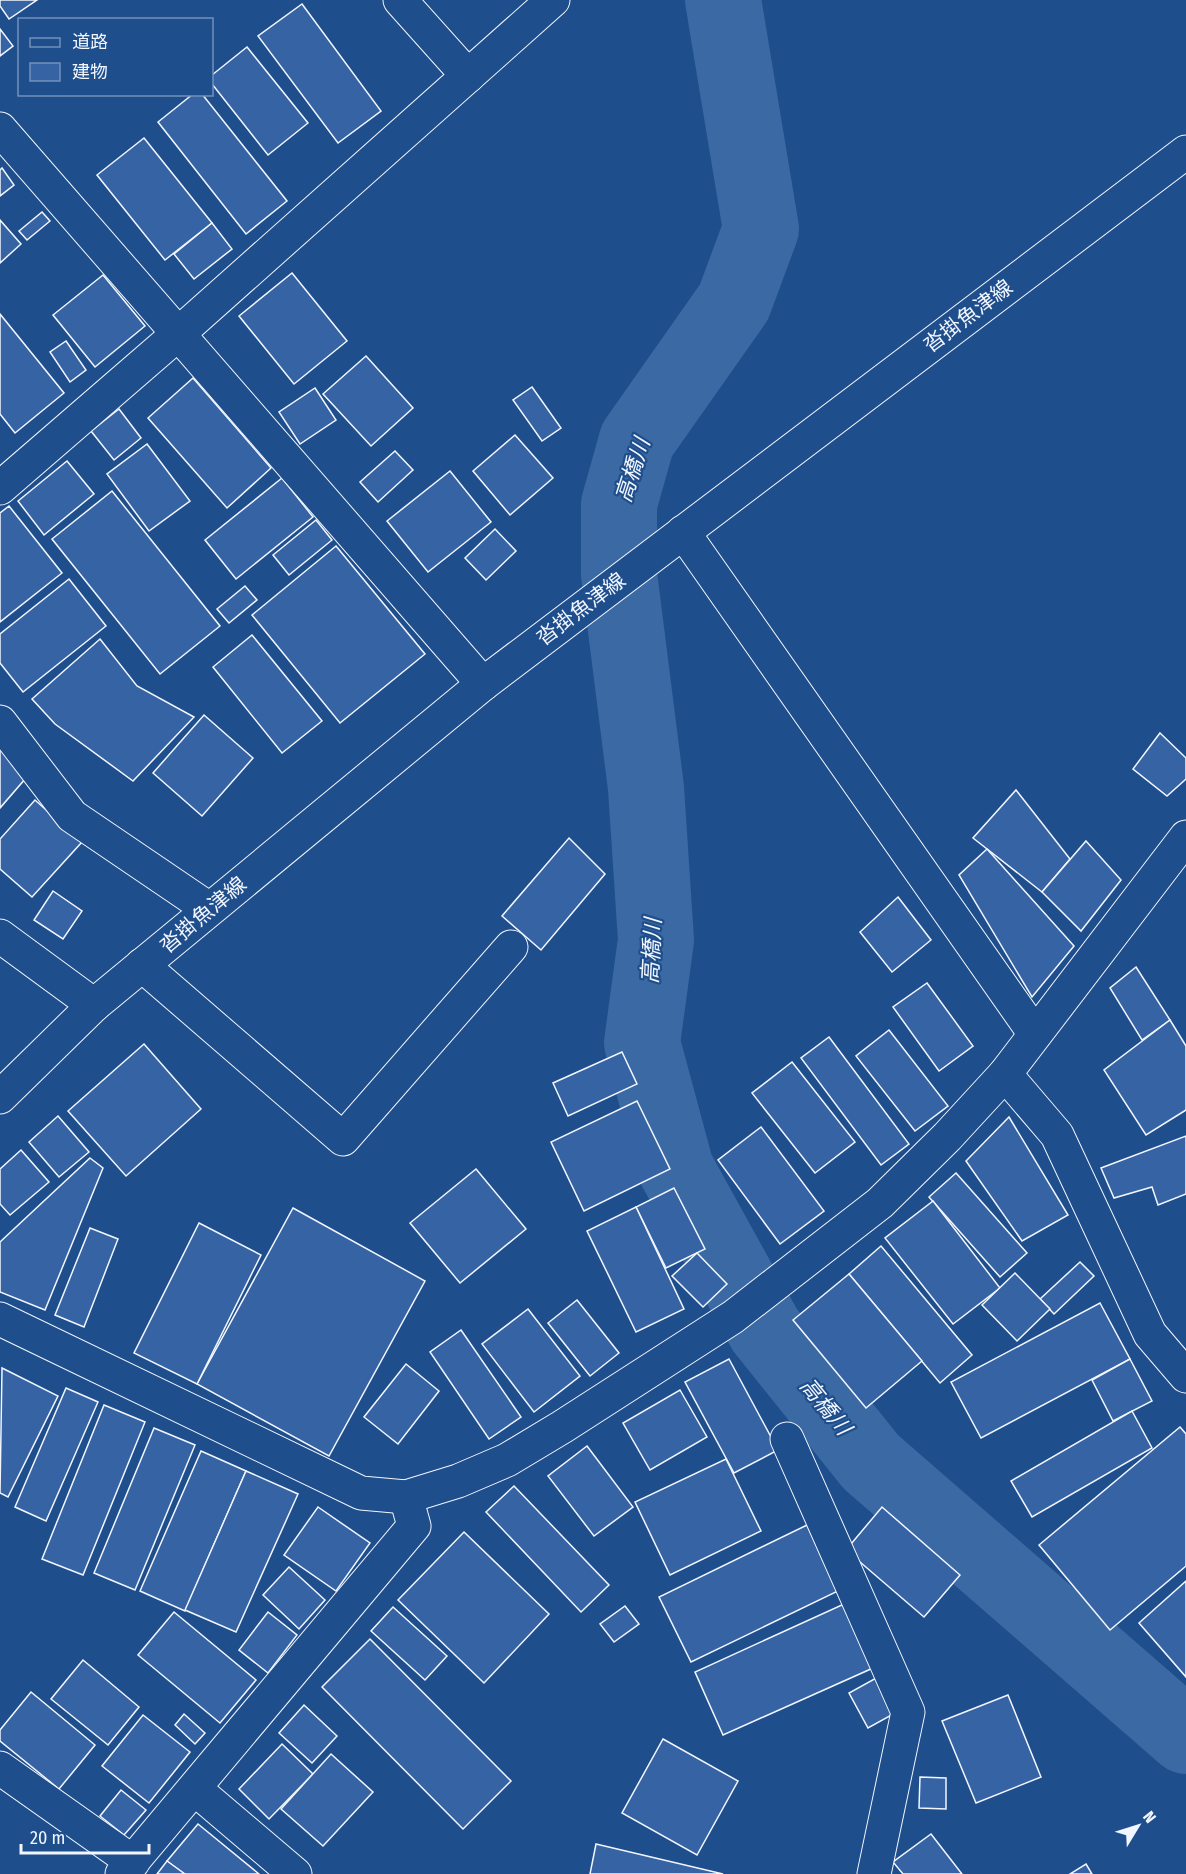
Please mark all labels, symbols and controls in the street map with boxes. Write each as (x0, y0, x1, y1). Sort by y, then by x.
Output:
legend (18, 18, 213, 96)
text: 道路 (72, 31, 108, 53)
text: 建物 (72, 61, 108, 83)
street label: 沓掛魚津線 (918, 274, 1018, 358)
water label: 高橋川 (609, 433, 656, 506)
street label: 沓掛魚津線 (531, 567, 631, 651)
street label: 沓掛魚津線 (154, 871, 252, 959)
water label: 高橋川 (636, 915, 667, 985)
water label: 高橋川 (794, 1372, 858, 1442)
north arrow (1108, 1796, 1168, 1856)
text: N (1139, 1807, 1160, 1827)
scale bar (21, 1817, 148, 1855)
text: 20 m (30, 1827, 65, 1849)

